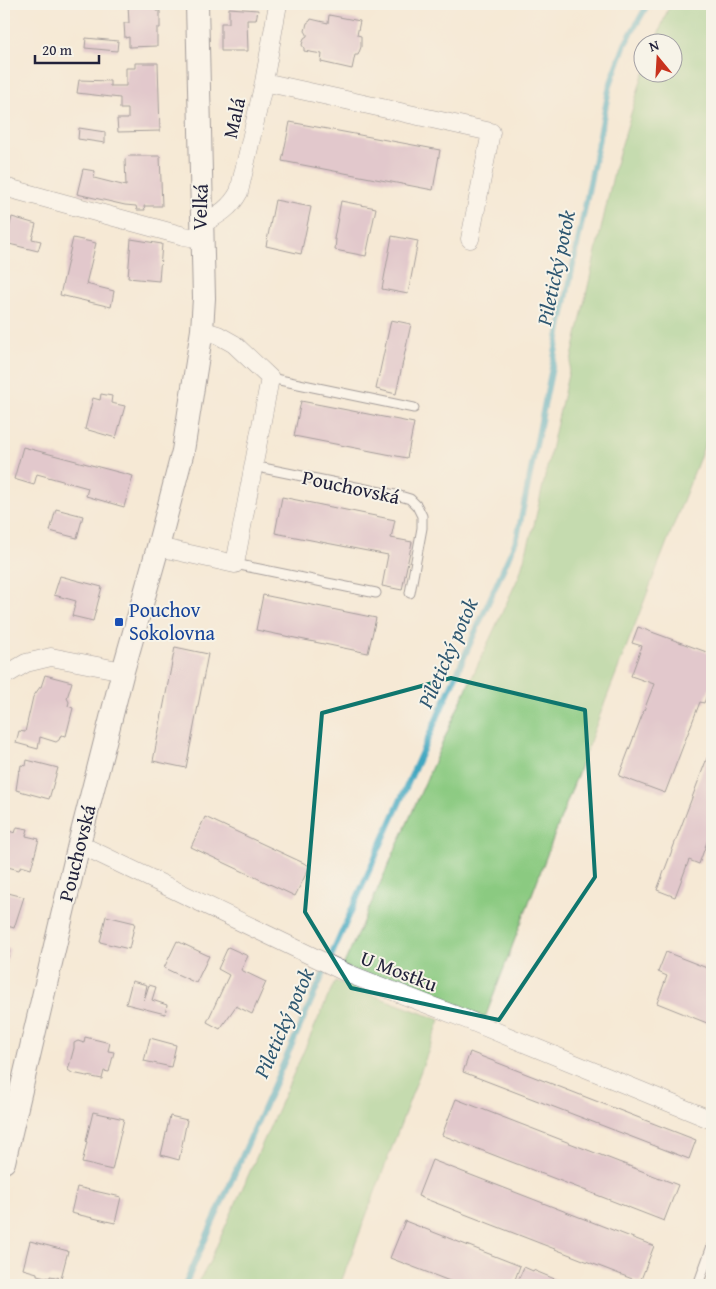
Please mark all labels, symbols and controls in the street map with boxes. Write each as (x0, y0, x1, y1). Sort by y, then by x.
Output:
scale bar (35, 32, 99, 64)
north arrow (634, 32, 684, 82)
text: N (646, 34, 662, 57)
text: 20 m (42, 39, 73, 60)
street label: Malá (215, 94, 252, 141)
street label: Velká (184, 183, 215, 231)
water label: Piletický potok (528, 207, 583, 329)
street label: Pouchovská (300, 462, 403, 511)
water label: Piletický potok (409, 593, 486, 714)
place label: Pouchov Sokolovna (129, 595, 216, 647)
marker: Pouchov Sokolovna (113, 616, 125, 628)
street label: Pouchovská (50, 801, 103, 904)
street label: U Mostku (357, 943, 442, 998)
water label: Piletický potok (245, 963, 322, 1084)

